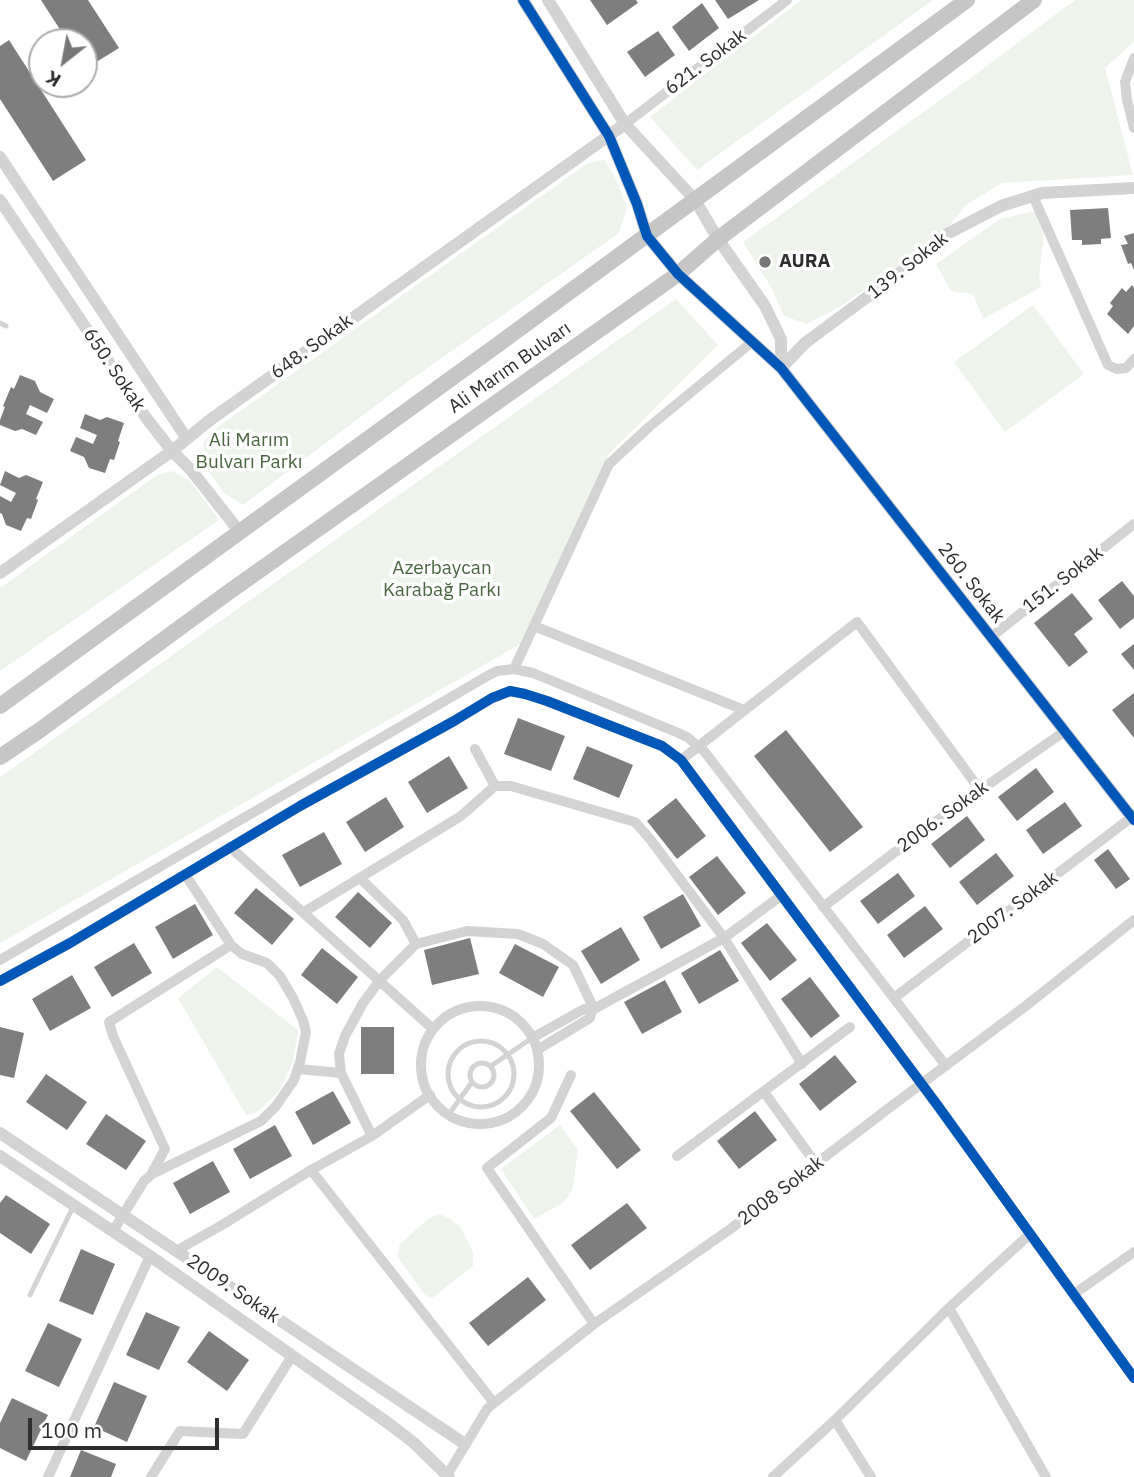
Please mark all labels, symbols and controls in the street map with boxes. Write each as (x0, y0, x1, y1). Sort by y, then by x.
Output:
street label: 621. Sokak (661, 24, 751, 100)
north arrow (28, 28, 98, 98)
text: K (41, 66, 65, 93)
street label: 139. Sokak (863, 228, 953, 304)
place label: AURA (779, 251, 831, 273)
marker: AURA (757, 254, 773, 270)
street label: 648. Sokak (267, 310, 357, 384)
street label: Ali Marım Bulvarı (444, 317, 576, 419)
street label: 650. Sokak (78, 324, 150, 416)
park label: Ali Marım Bulvarı Parkı (196, 430, 302, 474)
street label: 260. Sokak (933, 538, 1009, 628)
street label: 151. Sokak (1018, 542, 1108, 618)
park label: Azerbaycan Karabağ Parkı (383, 558, 501, 602)
street label: 2006. Sokak (893, 776, 993, 858)
street label: 2007. Sokak (963, 867, 1063, 949)
street label: 2008 Sokak (733, 1151, 829, 1231)
street label: 2009. Sokak (182, 1250, 284, 1328)
scale bar (32, 1404, 222, 1448)
text: 100 m (41, 1416, 102, 1444)

